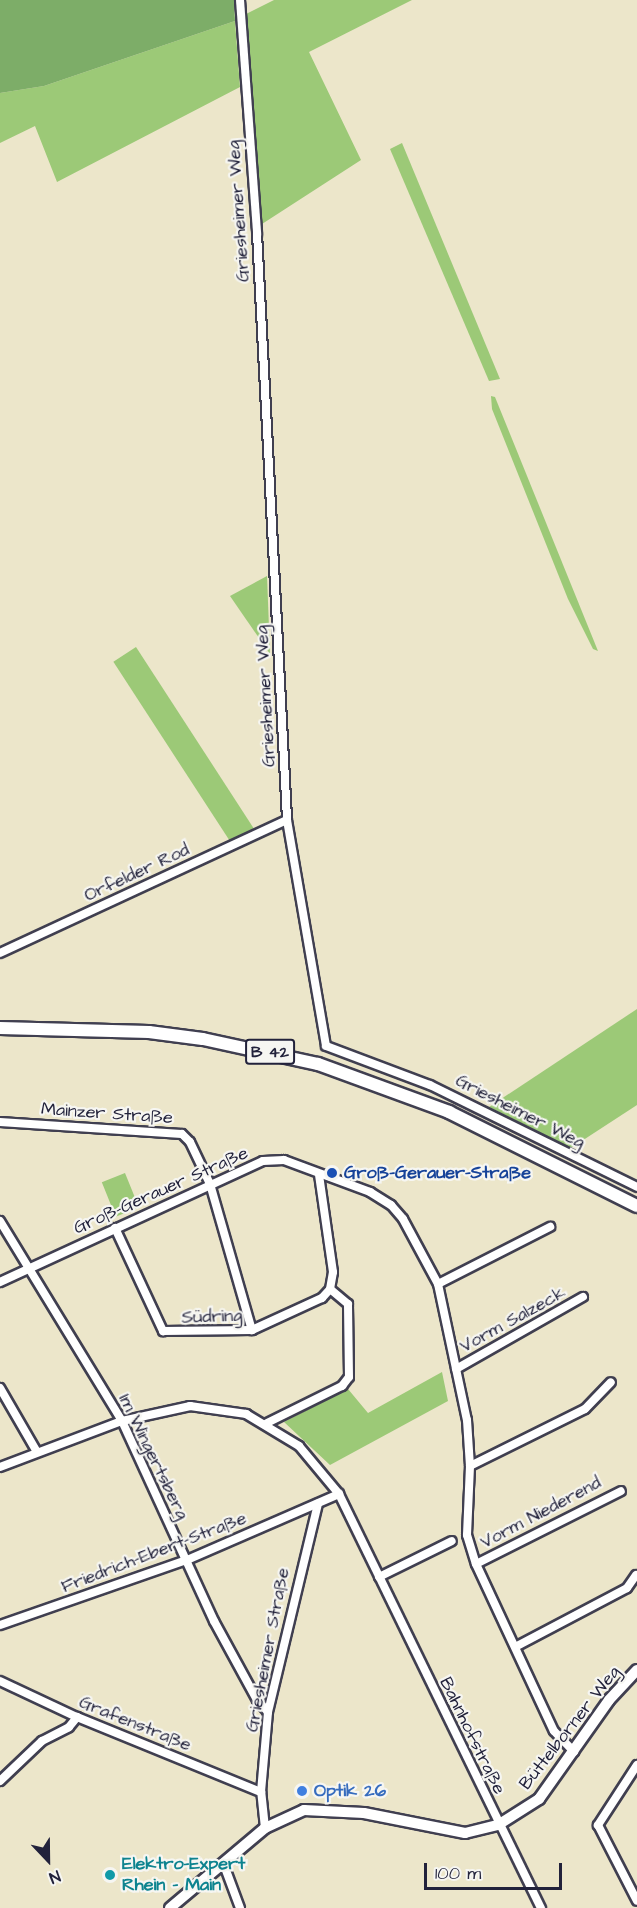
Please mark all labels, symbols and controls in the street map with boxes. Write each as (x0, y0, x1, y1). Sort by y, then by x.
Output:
street label: Griesheimer Weg (223, 139, 255, 283)
street label: Griesheimer Weg (251, 624, 281, 768)
street label: Orfelder Rod (81, 839, 193, 907)
road number: B 42 (244, 1039, 296, 1065)
street label: Griesheimer Weg (452, 1070, 588, 1154)
street label: Mainzer Straße (40, 1099, 174, 1129)
street label: Groß-Gerauer Straße (70, 1143, 252, 1239)
place label: Groß-Gerauer-Straße (344, 1162, 531, 1184)
marker: Groß-Gerauer-Straße (325, 1166, 339, 1180)
street label: Vorm Salzeck (457, 1282, 569, 1358)
street label: Südring (181, 1305, 243, 1329)
street label: Im Wingertsberg (113, 1391, 193, 1523)
street label: Vorm Niederend (477, 1472, 605, 1554)
street label: Friedrich-Ebert-Straße (58, 1508, 250, 1598)
street label: Griesheimer Straße (242, 1566, 294, 1734)
street label: Büttelborner Weg (515, 1662, 625, 1794)
street label: Bahnhofstraße (434, 1674, 510, 1798)
street label: Grafenstraße (76, 1692, 194, 1756)
place label: Optik 26 (314, 1780, 386, 1802)
marker: Optik 26 (295, 1784, 309, 1798)
north arrow (18, 1830, 78, 1890)
scale bar (427, 1851, 565, 1889)
place label: Elektro-Expert Rhein - Main (122, 1854, 245, 1896)
text: 100 m (435, 1861, 481, 1886)
text: N (46, 1865, 64, 1889)
marker: Elektro-Expert Rhein - Main (103, 1868, 117, 1882)

